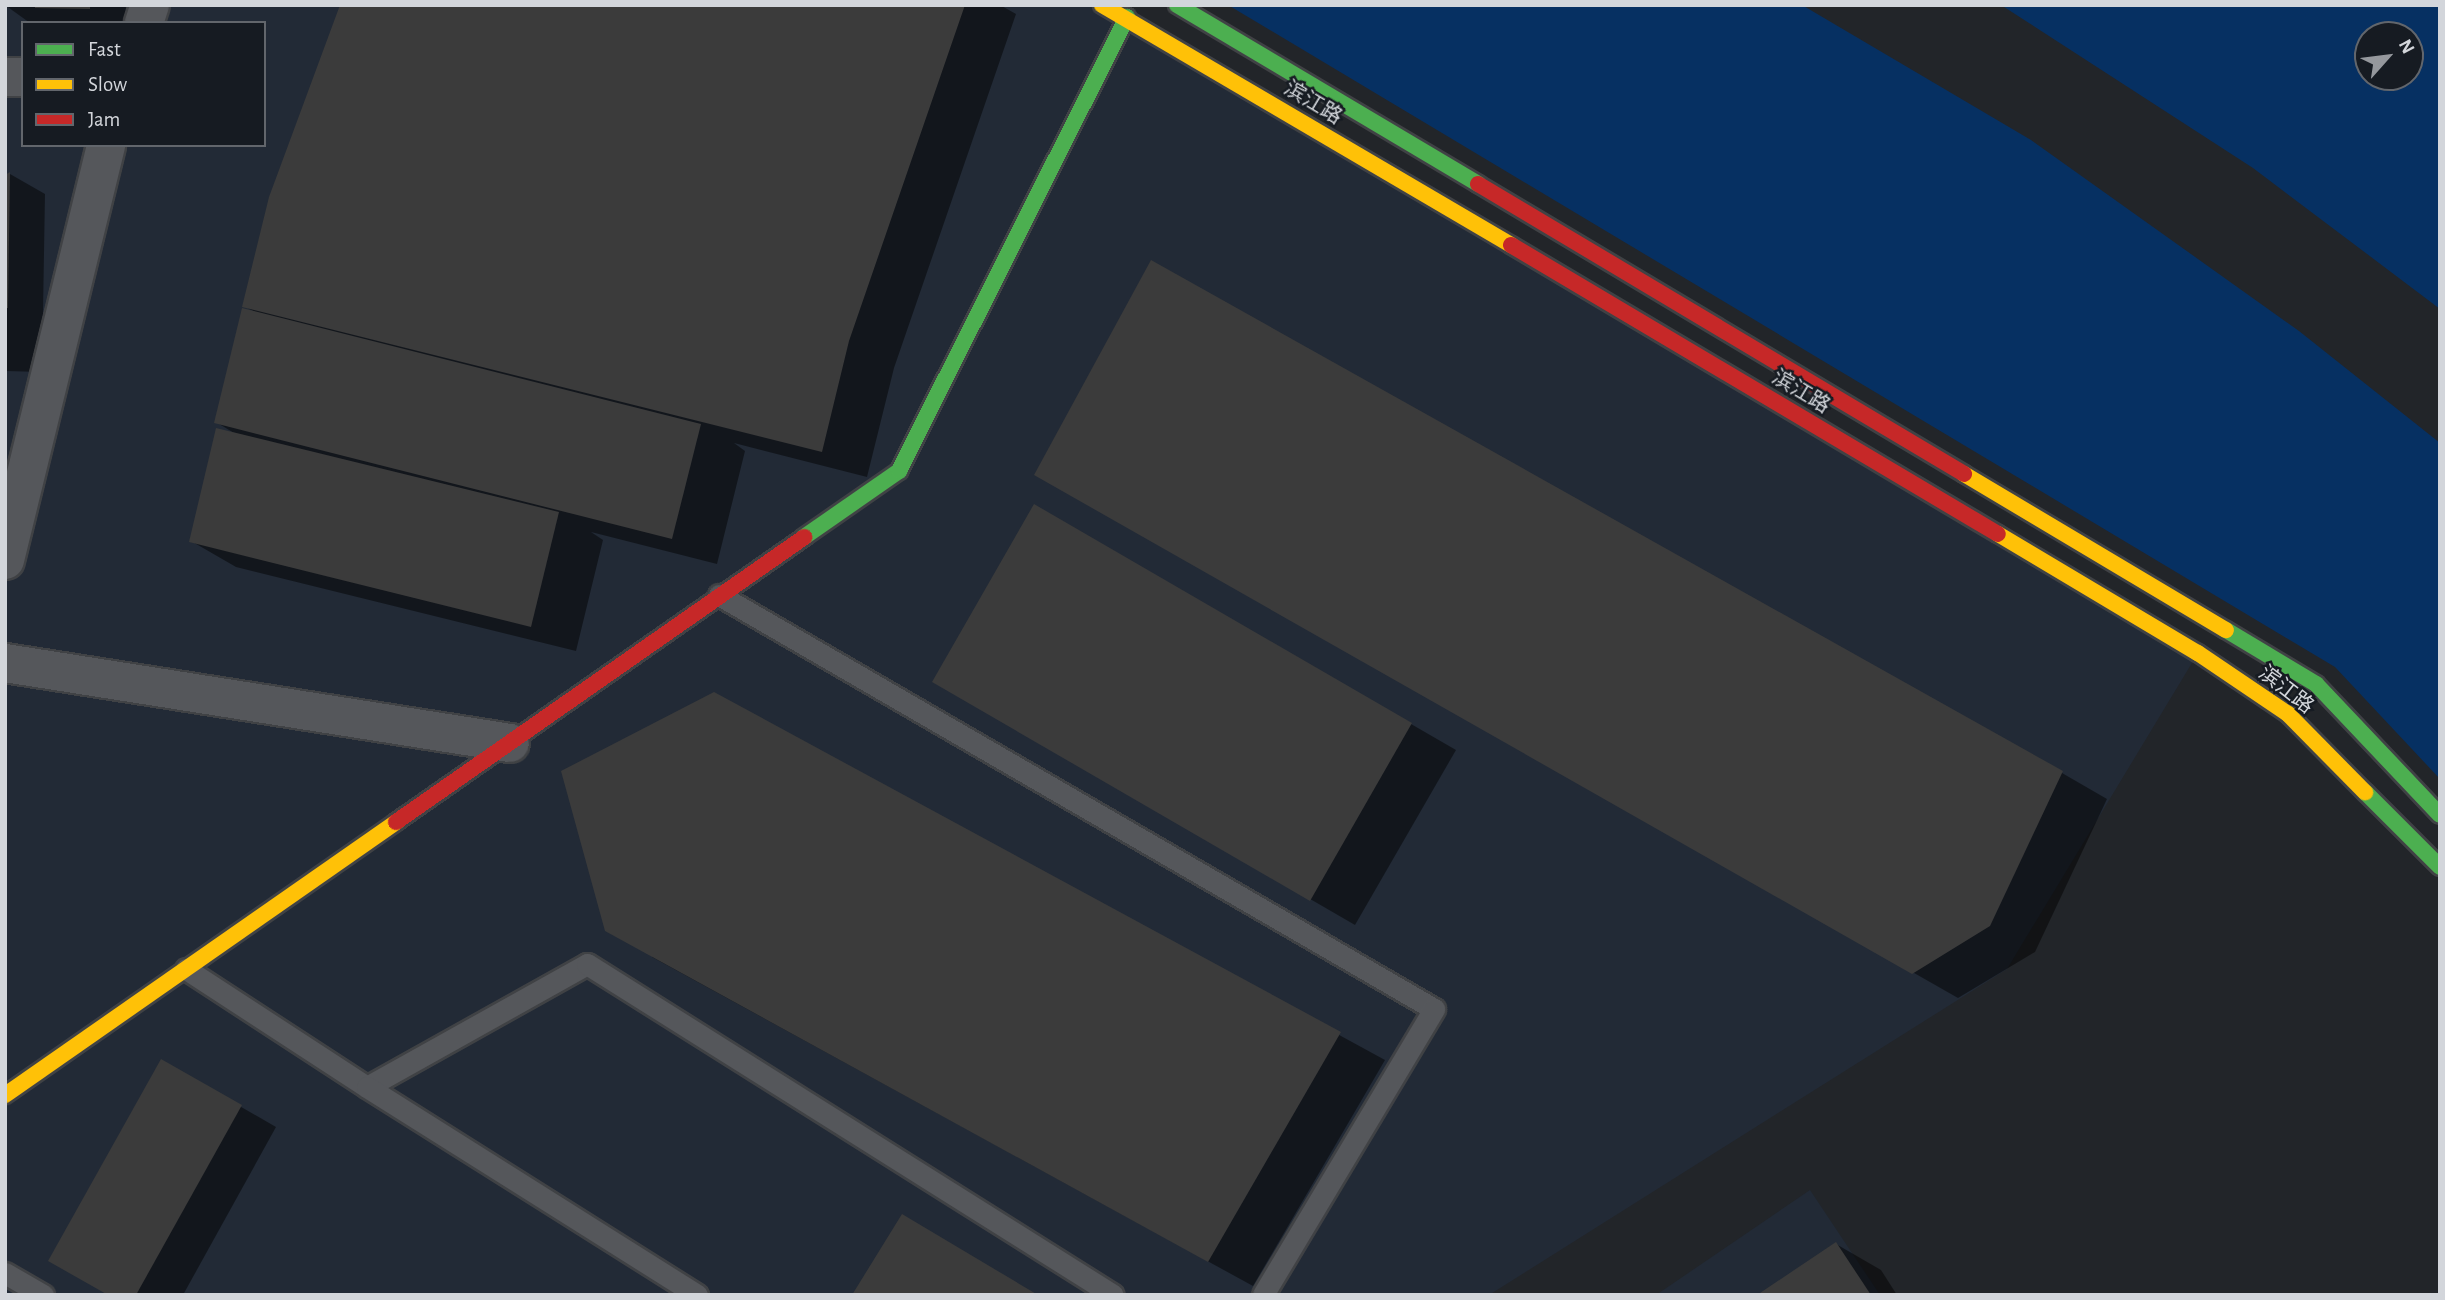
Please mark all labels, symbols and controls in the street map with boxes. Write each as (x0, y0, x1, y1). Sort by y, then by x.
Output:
legend (21, 21, 266, 147)
north arrow (2354, 21, 2424, 91)
text: N (2395, 37, 2418, 57)
text: Fast (88, 39, 121, 60)
text: Slow (88, 74, 127, 95)
street label: 滨江路 (1280, 76, 1346, 130)
text: Jam (88, 109, 120, 130)
street label: 滨江路 (1768, 365, 1834, 419)
street label: 滨江路 (2253, 661, 2319, 719)

